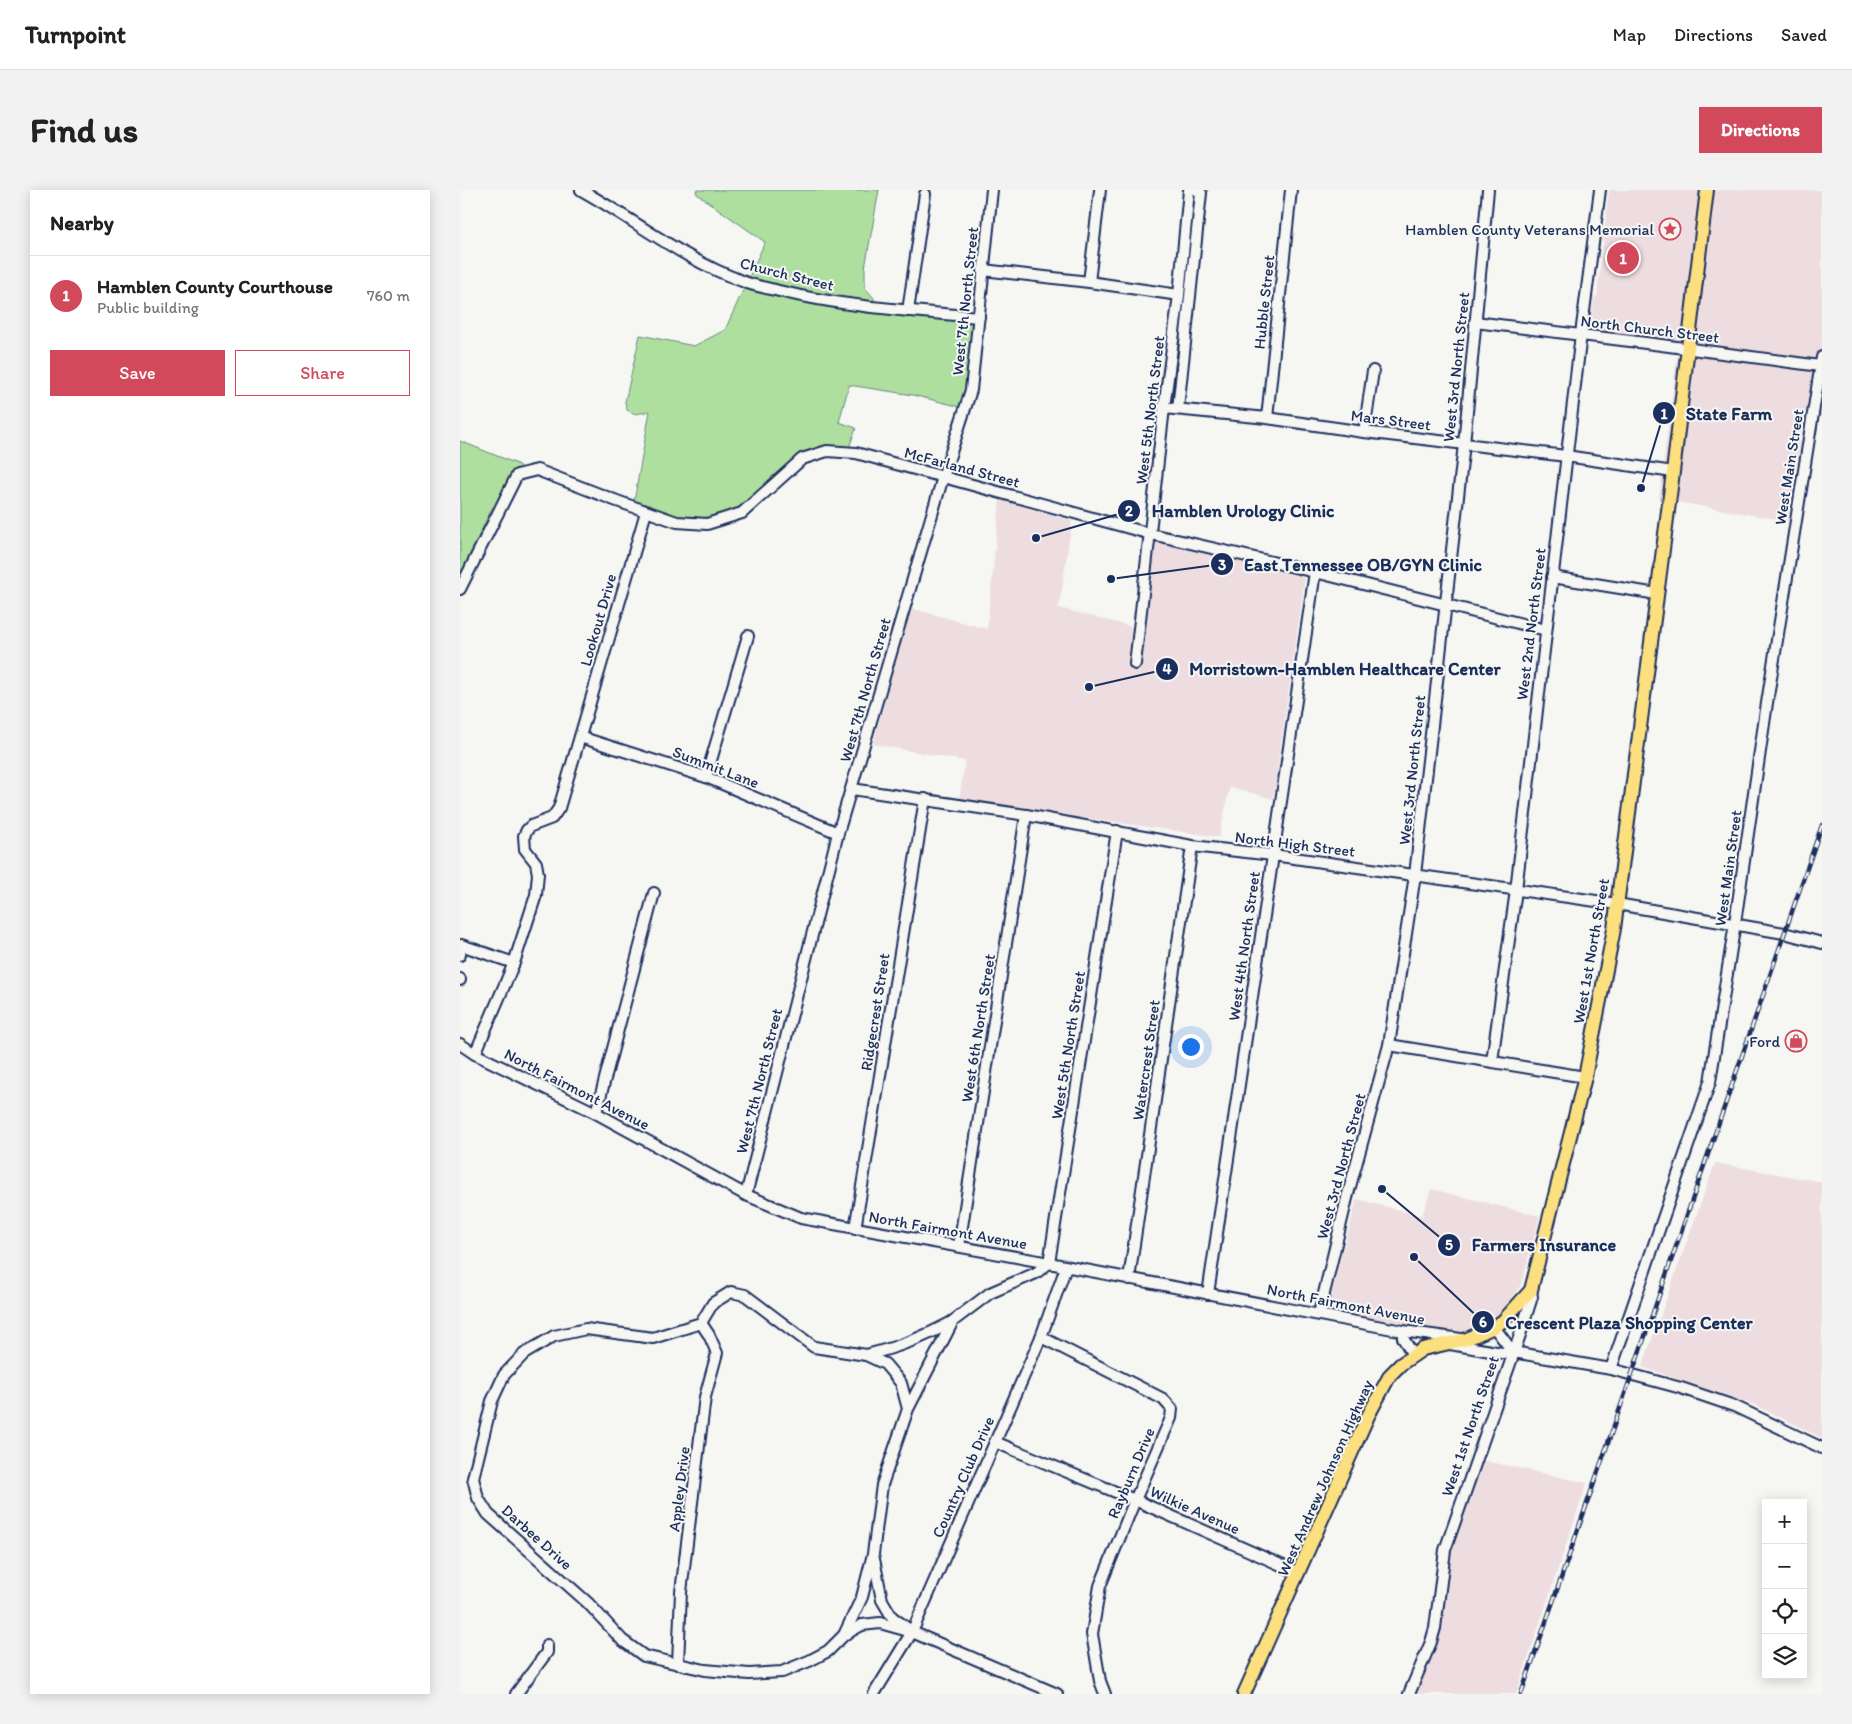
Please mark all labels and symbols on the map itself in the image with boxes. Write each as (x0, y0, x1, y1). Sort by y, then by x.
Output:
place icon: Hamblen County Veterans Memorial (1658, 217, 1682, 241)
place label: Hamblen County Veterans Memorial (1405, 220, 1654, 239)
street label: West 7th North Street (948, 226, 982, 376)
pin: 1 (1607, 239, 1639, 277)
street label: Church Street (738, 253, 836, 295)
street label: Hubble Street (1250, 254, 1278, 350)
street label: West 3rd North Street (1439, 291, 1473, 443)
street label: North Church Street (1580, 311, 1720, 347)
street label: West 5th North Street (1131, 334, 1169, 486)
callout: State Farm (1651, 397, 1782, 430)
text: State Farm (1686, 403, 1773, 425)
text: 1 (1661, 405, 1668, 423)
street label: Mars Street (1350, 406, 1432, 434)
street label: West Main Street (1770, 408, 1808, 526)
street label: McFarland Street (902, 442, 1022, 492)
callout: Hamblen Urology Clinic (1117, 495, 1344, 528)
text: Hamblen Urology Clinic (1152, 500, 1335, 522)
text: 2 (1125, 502, 1133, 520)
street label: West 2nd North Street (1512, 547, 1550, 701)
callout: East Tennessee OB/GYN Clinic (1210, 548, 1490, 581)
text: East Tennessee OB/GYN Clinic (1244, 554, 1483, 576)
text: 3 (1218, 556, 1226, 574)
street label: Lookout Drive (576, 571, 620, 668)
street label: West 7th North Street (835, 616, 895, 764)
callout: Morristown-Hamblen Healthcare Center (1155, 653, 1511, 686)
text: Morristown-Hamblen Healthcare Center (1189, 658, 1502, 680)
text: 4 (1162, 660, 1172, 678)
street label: West 3rd North Street (1395, 694, 1429, 846)
street label: Summit Lane (670, 742, 762, 792)
street label: West Main Street (1710, 809, 1746, 927)
street label: North High Street (1234, 827, 1356, 861)
street label: West 4th North Street (1224, 870, 1264, 1022)
street label: West 1st North Street (1569, 877, 1613, 1025)
street label: Ridgecrest Street (856, 952, 894, 1072)
street label: West 6th North Street (957, 952, 999, 1104)
street label: West 5th North Street (1047, 969, 1089, 1121)
street label: Watercrest Street (1128, 998, 1164, 1122)
street label: West 7th North Street (732, 1006, 786, 1156)
shop icon: Ford (1784, 1029, 1808, 1053)
place label: Ford (1749, 1032, 1780, 1051)
your location (1178, 1034, 1204, 1060)
street label: North Fairmont Avenue (501, 1044, 653, 1134)
street label: West 3rd North Street (1312, 1091, 1370, 1241)
street label: North Fairmont Avenue (867, 1207, 1029, 1253)
callout: Farmers Insurance (1436, 1228, 1626, 1261)
text: Farmers Insurance (1472, 1234, 1617, 1256)
text: 5 (1445, 1236, 1453, 1254)
street label: North Fairmont Avenue (1265, 1279, 1427, 1329)
callout: Crescent Plaza Shopping Center (1471, 1306, 1763, 1339)
text: Crescent Plaza Shopping Center (1505, 1312, 1753, 1334)
text: 6 (1479, 1313, 1487, 1331)
street label: West 1st North Street (1437, 1353, 1503, 1499)
street label: West Andrew Johnson Highway (1273, 1376, 1377, 1579)
street label: Country Club Drive (928, 1413, 998, 1541)
street label: Rayburn Drive (1103, 1425, 1159, 1521)
street label: Appley Drive (664, 1445, 694, 1533)
street label: Wilkie Avenue (1147, 1482, 1243, 1538)
street label: Darbee Drive (498, 1500, 576, 1574)

